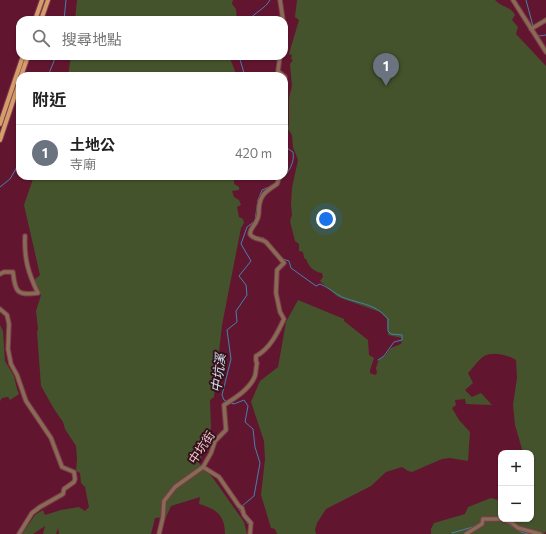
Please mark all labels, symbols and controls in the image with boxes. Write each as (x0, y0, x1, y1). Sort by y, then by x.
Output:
search box (16, 16, 288, 60)
icon: search (30, 27, 52, 49)
text: 搜尋地點 (62, 30, 122, 48)
pin: 1 (373, 53, 399, 86)
text: 附近 (32, 89, 66, 110)
text: 土地公 (70, 135, 115, 153)
text: 1 (42, 145, 48, 161)
text: 420 m (235, 145, 272, 161)
text: 寺廟 (70, 156, 96, 172)
your location (316, 209, 336, 229)
water label: 中坑溪 (208, 351, 229, 393)
street label: 中坑街 (185, 428, 217, 466)
map controls (498, 450, 534, 522)
button: + (498, 450, 534, 486)
button: − (498, 486, 534, 522)

